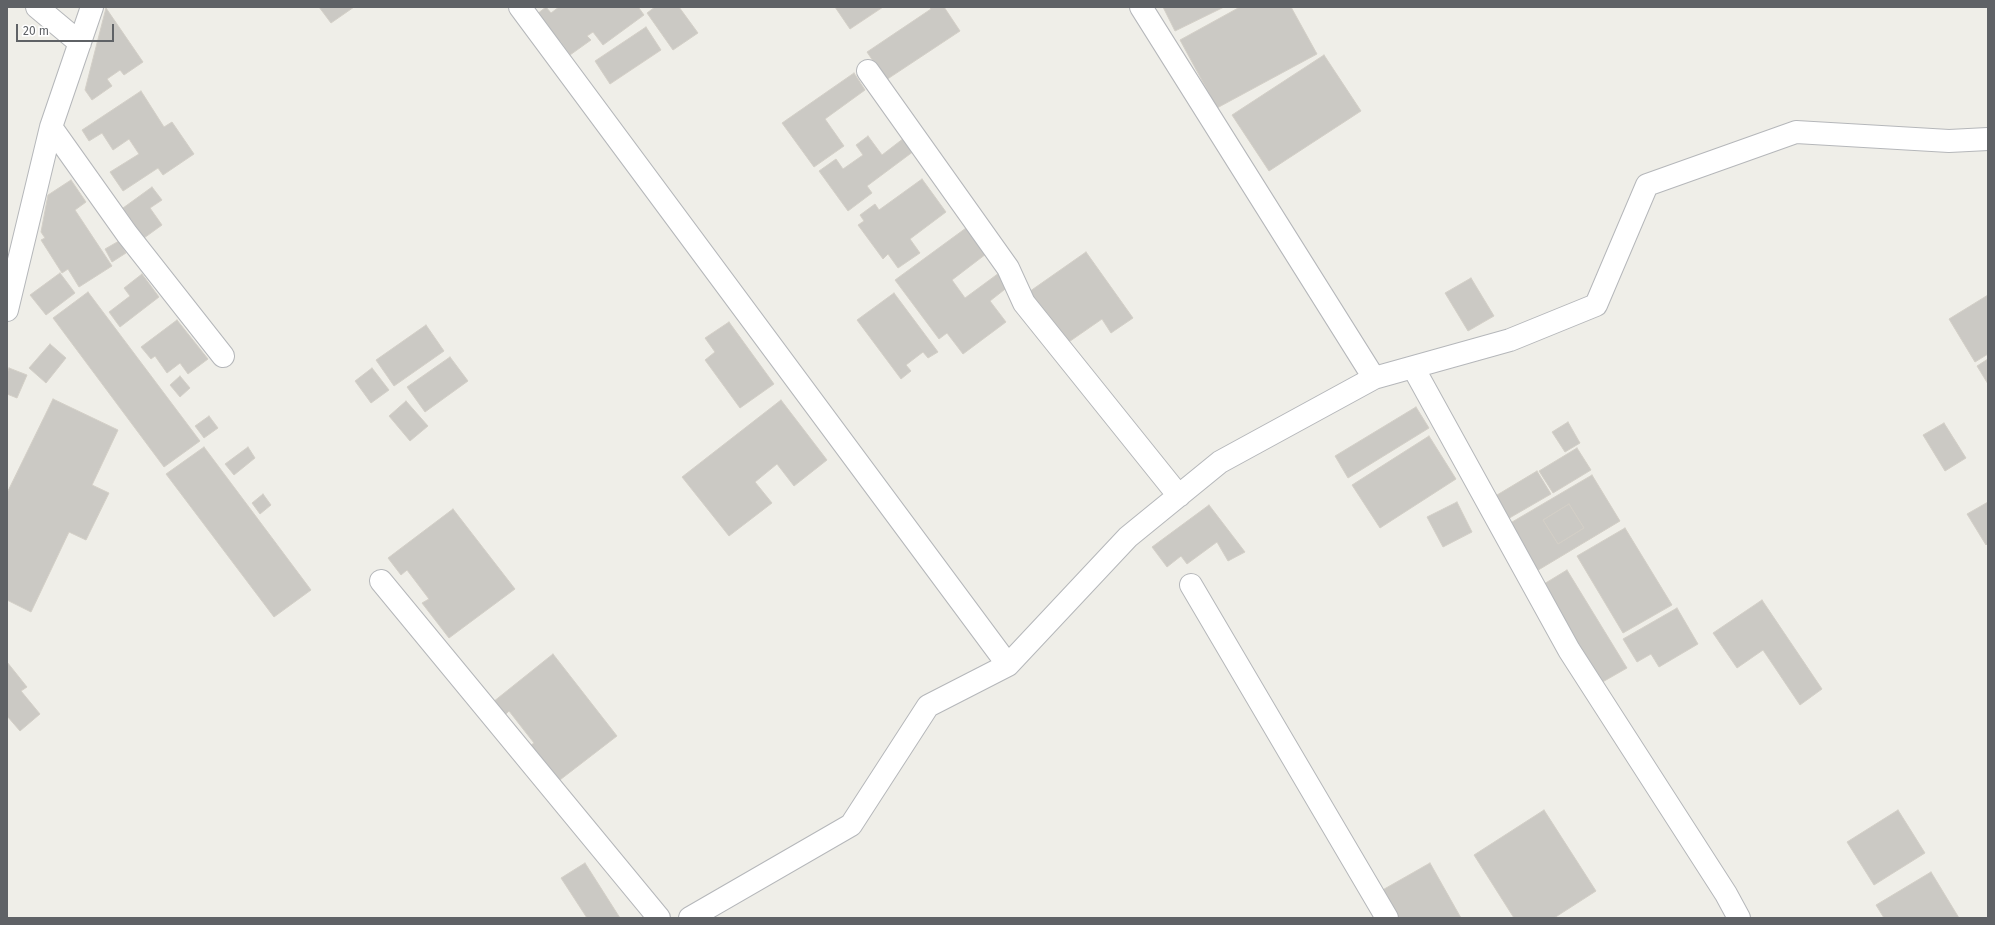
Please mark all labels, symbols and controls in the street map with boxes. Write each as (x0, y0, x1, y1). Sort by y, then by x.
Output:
scale bar (18, 16, 116, 42)
text: 20 m (23, 24, 49, 38)

